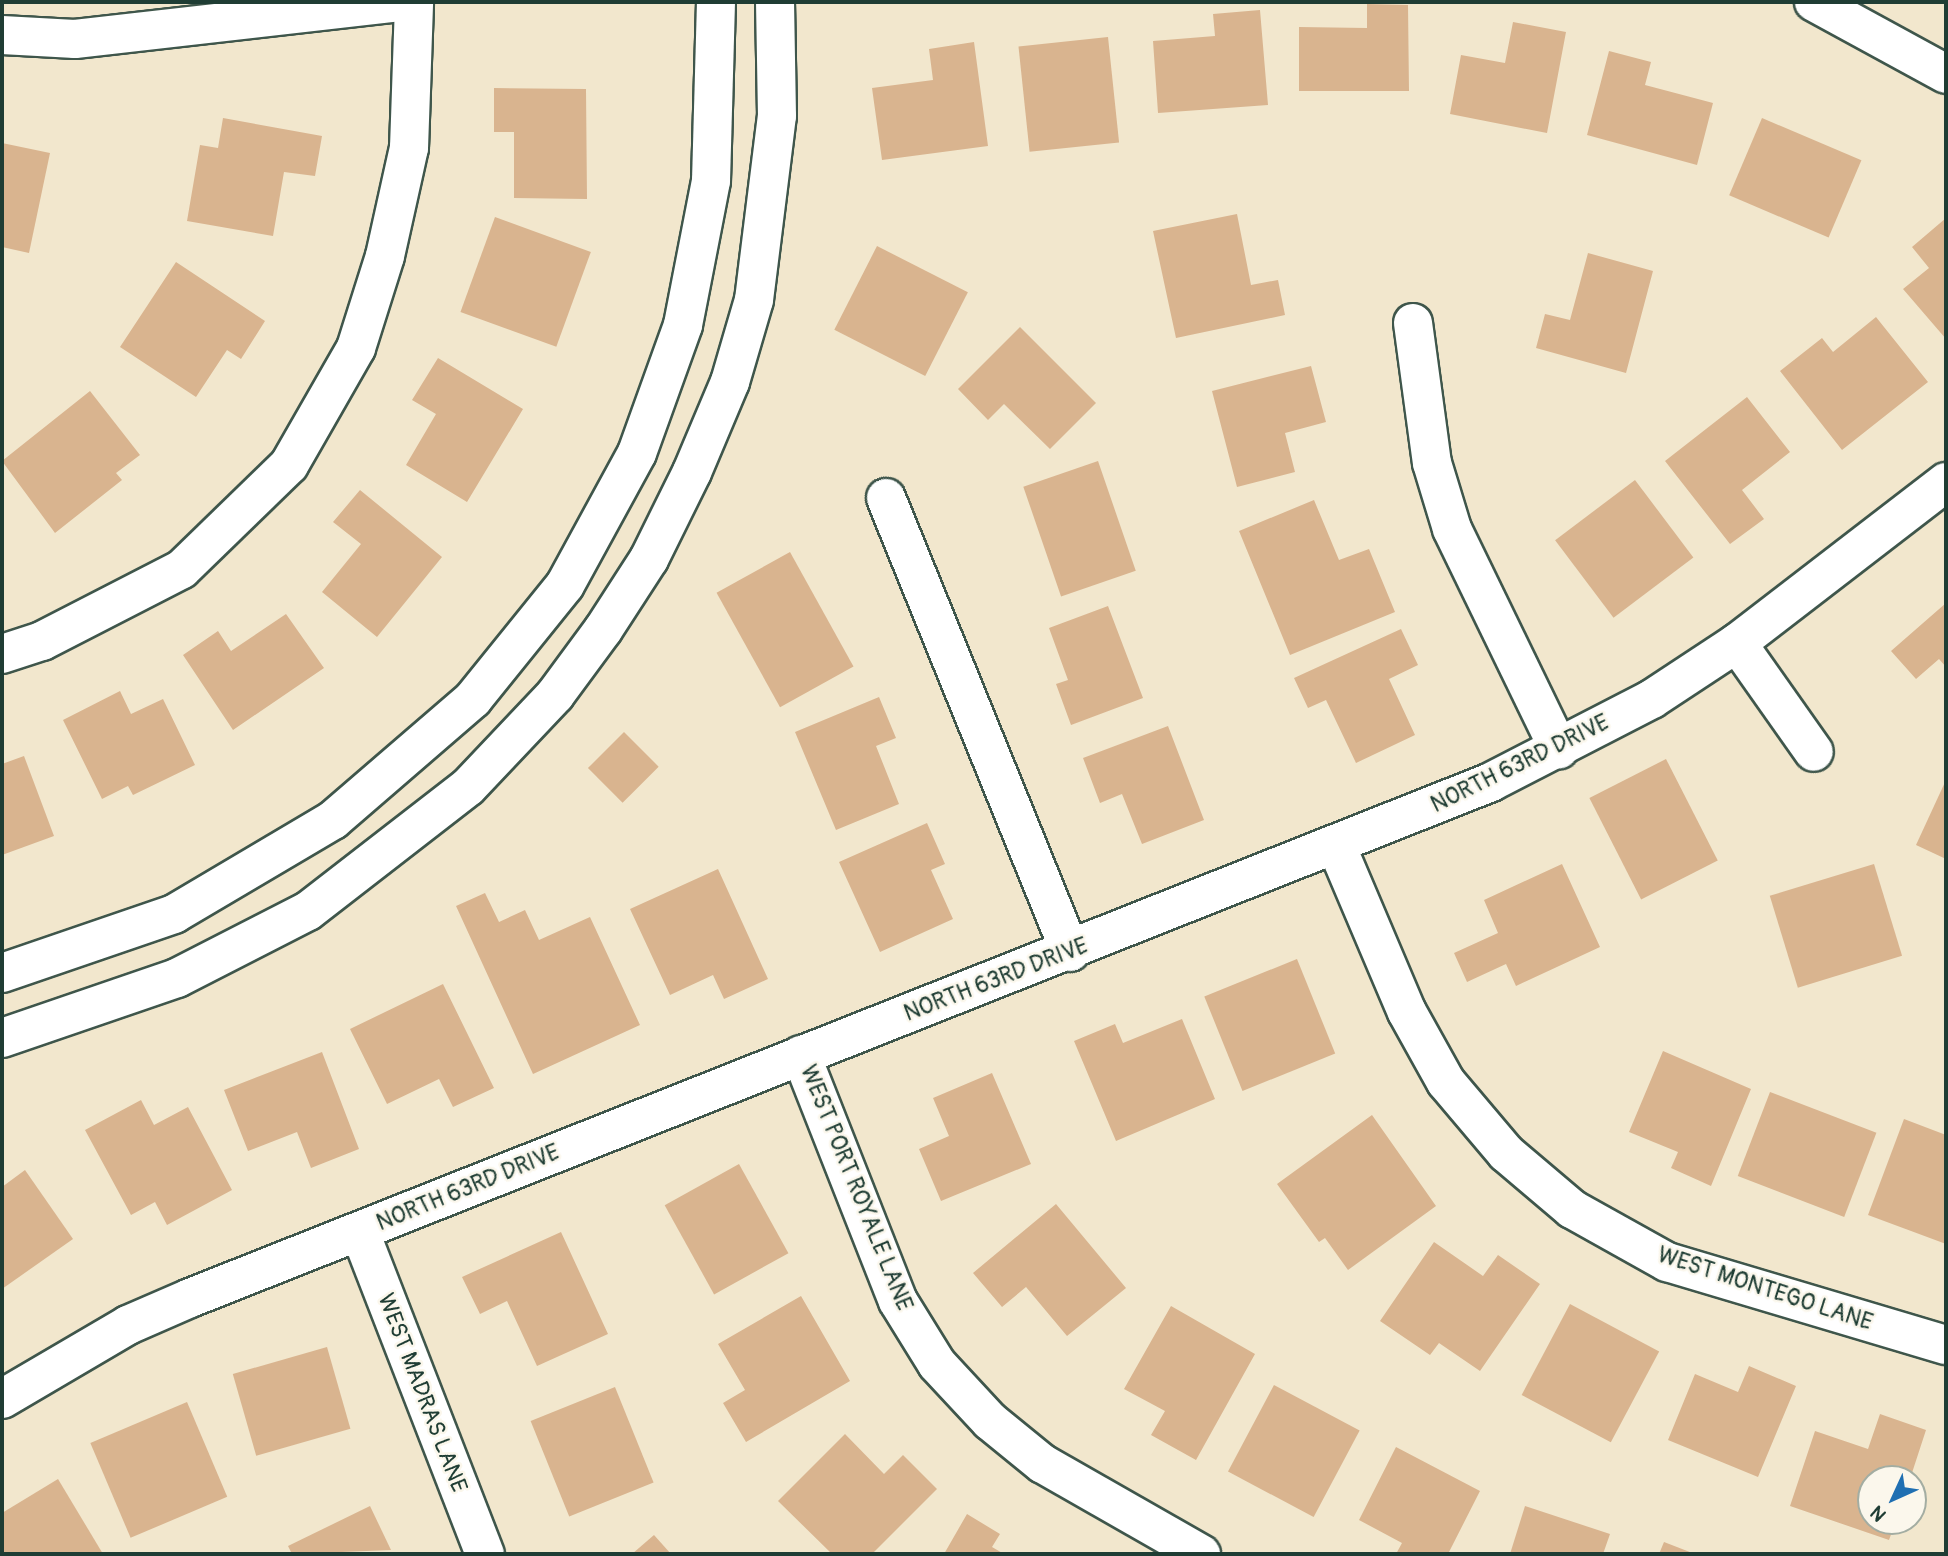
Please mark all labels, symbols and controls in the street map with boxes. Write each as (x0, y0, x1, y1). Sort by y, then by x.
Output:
street label: NORTH 63RD DRIVE (1426, 709, 1614, 819)
street label: NORTH 63RD DRIVE (900, 932, 1092, 1028)
street label: WEST PORT ROYALE LANE (794, 1061, 918, 1315)
street label: NORTH 63RD DRIVE (373, 1139, 563, 1237)
street label: WEST MONTEGO LANE (1654, 1241, 1876, 1337)
street label: WEST MADRAS LANE (371, 1290, 473, 1496)
north arrow (1857, 1465, 1927, 1535)
text: N (1866, 1500, 1892, 1526)

